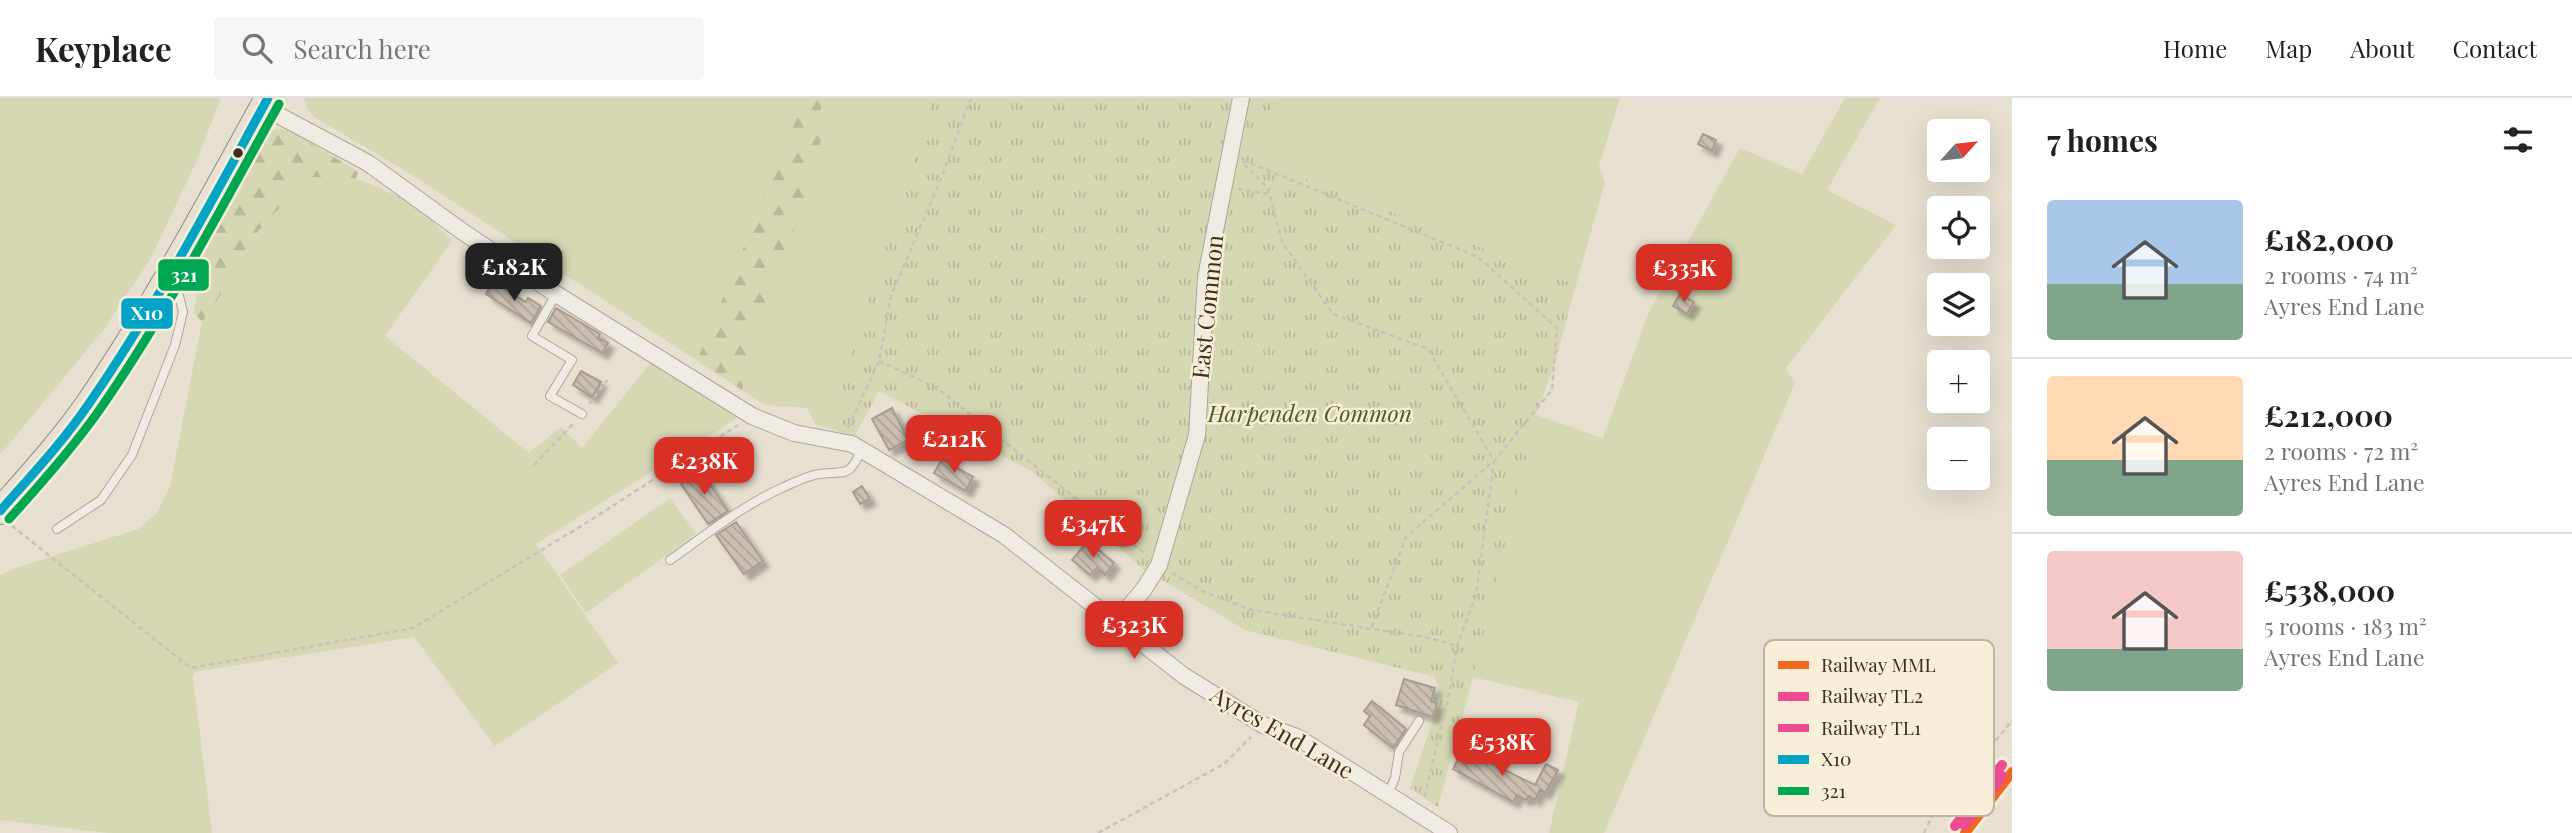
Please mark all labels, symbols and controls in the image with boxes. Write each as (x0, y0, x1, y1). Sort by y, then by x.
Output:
search box (214, 17, 704, 80)
text: Keyplace (35, 26, 172, 70)
icon: search (238, 29, 276, 67)
text: Search here (294, 31, 431, 66)
text: Home (2163, 32, 2227, 64)
text: Map (2265, 32, 2312, 64)
text: About (2350, 32, 2414, 64)
text: Contact (2452, 32, 2537, 64)
north arrow (1927, 119, 1990, 182)
map controls (1927, 119, 1990, 490)
text: 7 homes (2047, 120, 2158, 160)
icon: filters (2499, 121, 2537, 159)
unlabelled marker (231, 146, 245, 160)
button: locate (1927, 196, 1990, 259)
text: £182,000 (2264, 219, 2394, 259)
icon: home (2103, 228, 2187, 312)
street label: East Common (1184, 233, 1230, 380)
pin: £182K (465, 244, 563, 303)
pin: £335K (1635, 244, 1733, 304)
text: £182K (481, 250, 547, 281)
text: £335K (1652, 251, 1716, 282)
line badge: 321 (157, 258, 210, 292)
text: 2 rooms · 74 m² (2264, 259, 2418, 290)
text: 321 (171, 261, 197, 287)
button: layers (1927, 273, 1990, 336)
text: Ayres End Lane (2264, 290, 2425, 321)
line badge: X10 (120, 297, 174, 330)
text: X10 (131, 299, 163, 325)
button: + (1927, 350, 1990, 413)
text: £212,000 (2264, 395, 2393, 435)
park label: Harpenden Common (1207, 397, 1412, 428)
icon: home (2103, 404, 2187, 488)
pin: £212K (905, 416, 1003, 475)
text: £212K (922, 422, 986, 453)
button: − (1927, 427, 1990, 490)
text: 2 rooms · 72 m² (2264, 435, 2418, 466)
pin: £238K (655, 438, 753, 497)
text: £238K (670, 444, 738, 475)
text: Ayres End Lane (2264, 466, 2425, 497)
pin: £347K (1044, 500, 1142, 560)
text: £347K (1061, 507, 1125, 538)
text: £538,000 (2264, 570, 2395, 610)
icon: home (2103, 579, 2187, 663)
pin: £323K (1085, 602, 1183, 661)
text: £323K (1101, 608, 1167, 639)
text: 5 rooms · 183 m² (2264, 610, 2427, 641)
legend (1764, 640, 1994, 816)
text: Ayres End Lane (2264, 641, 2425, 672)
text: Railway MML (1821, 651, 1936, 677)
street label: Ayres End Lane (1205, 678, 1360, 785)
text: Railway TL2 (1821, 682, 1923, 708)
text: Railway TL1 (1821, 714, 1921, 740)
pin: £538K (1453, 718, 1551, 778)
text: £538K (1469, 725, 1535, 756)
text: X10 (1821, 745, 1851, 771)
text: 321 (1821, 777, 1846, 803)

